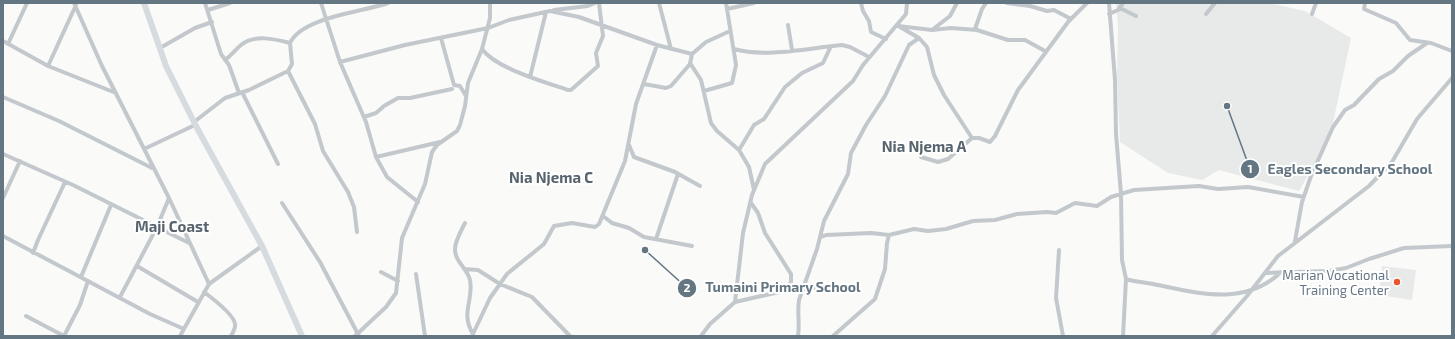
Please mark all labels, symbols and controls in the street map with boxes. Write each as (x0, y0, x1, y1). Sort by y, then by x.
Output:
district label: Nia Njema A (882, 137, 967, 155)
callout: Eagles Secondary School (1240, 156, 1441, 182)
text: Eagles Secondary School (1268, 160, 1433, 177)
text: 1 (1247, 161, 1253, 175)
district label: Nia Njema C (509, 168, 593, 186)
district label: Maji Coast (135, 217, 209, 235)
place label: Marian Vocational Training Center (1282, 267, 1389, 298)
callout: Tumaini Primary School (677, 275, 868, 301)
marker: Marian Vocational Training Center (1392, 277, 1402, 287)
text: Tumaini Primary School (705, 278, 861, 295)
text: 2 (684, 280, 691, 294)

